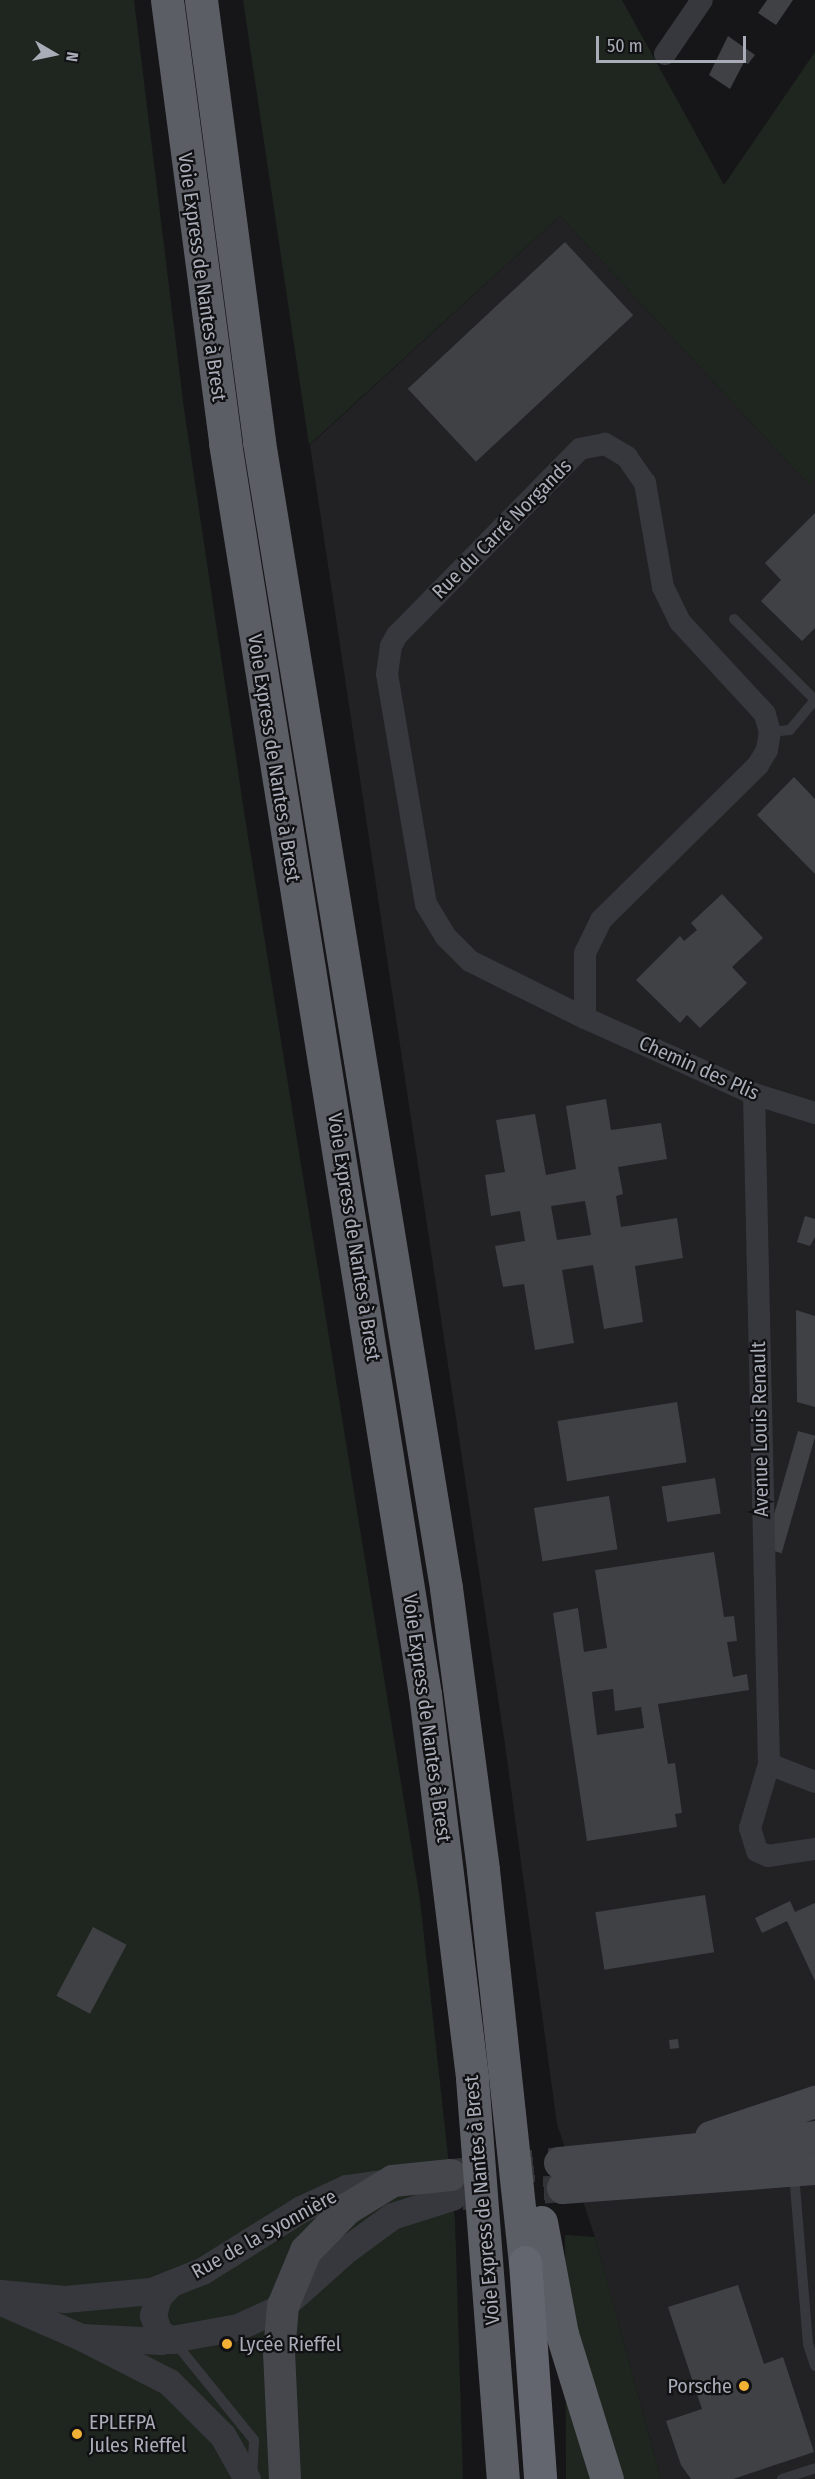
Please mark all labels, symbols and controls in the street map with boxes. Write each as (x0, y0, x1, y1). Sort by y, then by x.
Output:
north arrow (24, 24, 84, 84)
scale bar (599, 24, 749, 62)
text: 50 m (607, 35, 643, 57)
text: N (62, 51, 82, 63)
street label: Voie Express de Nantes à Brest (173, 151, 231, 403)
street label: Rue du Carré Norgands (427, 454, 577, 604)
street label: Voie Express de Nantes à Brest (243, 632, 305, 884)
street label: Chemin des Plis (635, 1031, 763, 1105)
street label: Voie Express de Nantes à Brest (323, 1111, 385, 1363)
street label: Avenue Louis Renault (746, 1341, 774, 1517)
street label: Voie Express de Nantes à Brest (398, 1592, 456, 1844)
street label: Voie Express de Nantes à Brest (459, 2074, 505, 2326)
street label: Rue de la Syonnière (187, 2184, 341, 2284)
place label: Lycée Rieffel (239, 2332, 341, 2356)
marker: Lycée Rieffel (220, 2337, 234, 2351)
place label: Porsche (667, 2374, 732, 2398)
marker: Porsche (737, 2379, 751, 2393)
place label: EPLEFPA Jules Rieffel (89, 2410, 186, 2457)
marker: EPLEFPA Jules Rieffel (70, 2427, 84, 2441)

